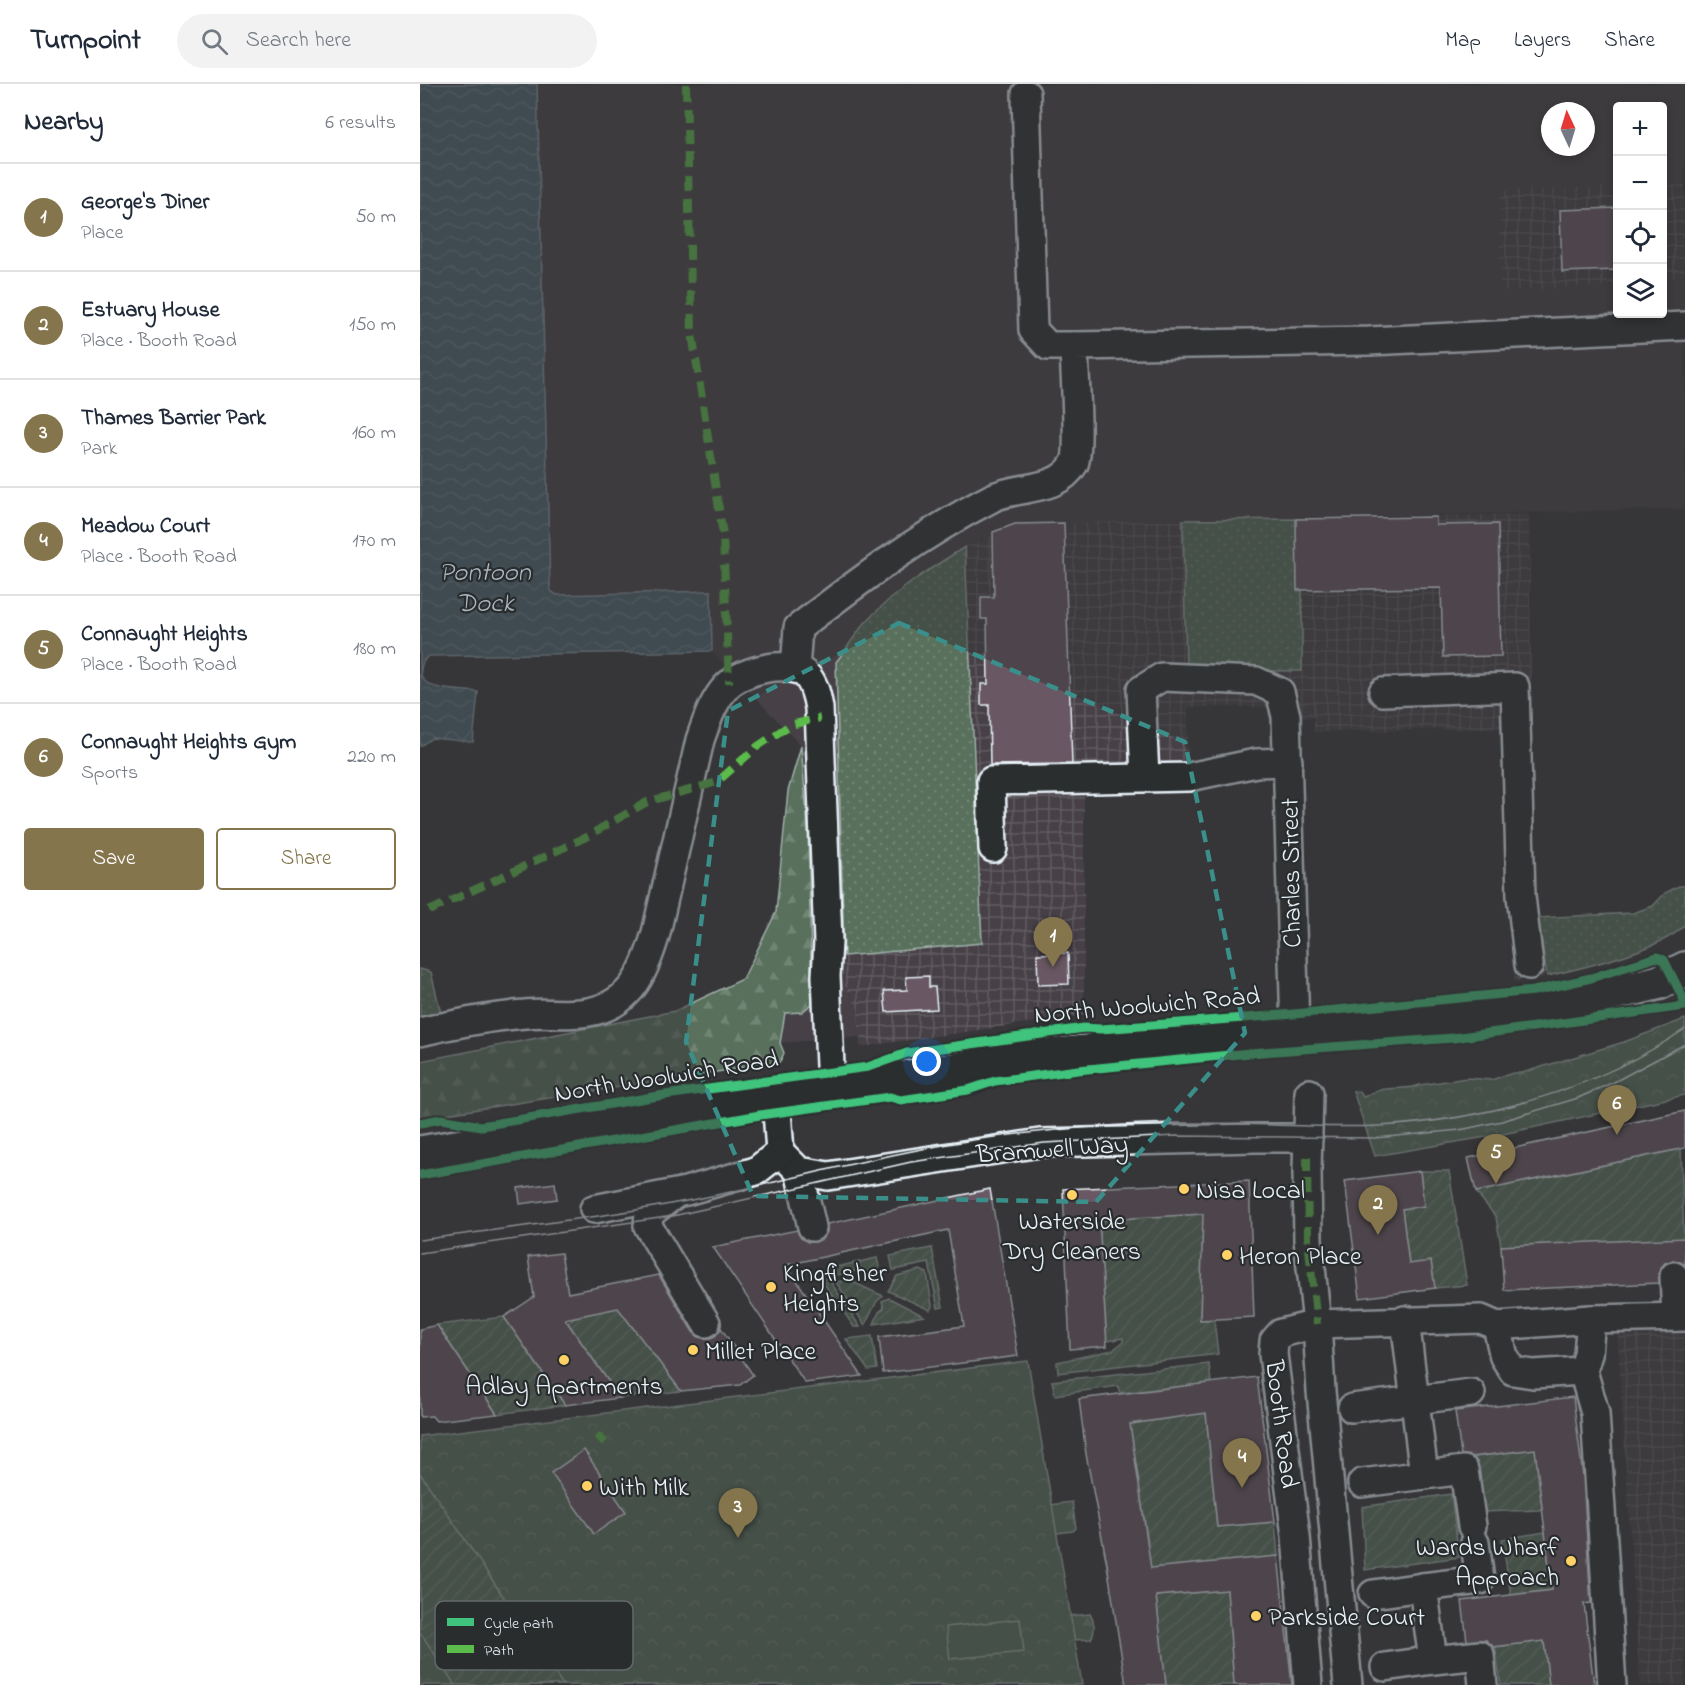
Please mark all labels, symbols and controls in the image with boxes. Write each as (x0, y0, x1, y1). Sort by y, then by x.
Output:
search box (177, 14, 597, 68)
text: Turnpoint (30, 21, 141, 62)
icon: search (198, 25, 231, 58)
text: Search here (246, 25, 351, 57)
text: Map (1445, 26, 1481, 56)
text: Layers (1514, 26, 1571, 56)
text: Share (1604, 26, 1655, 56)
north arrow (1541, 102, 1595, 156)
map controls (1613, 102, 1667, 318)
button: + (1613, 102, 1667, 156)
text: Nearby (24, 104, 103, 142)
text: 6 results (325, 109, 396, 138)
button: − (1613, 156, 1667, 210)
text: George's Diner (81, 187, 209, 219)
text: 1 (40, 203, 47, 232)
text: 50 m (355, 203, 396, 232)
button: locate (1613, 210, 1667, 264)
text: Place (81, 219, 123, 248)
button: layers (1613, 264, 1667, 318)
text: Estuary House (81, 295, 220, 327)
text: 2 (39, 311, 48, 340)
text: 150 m (349, 311, 396, 340)
text: Place · Booth Road (81, 327, 237, 356)
text: Thames Barrier Park (81, 403, 266, 435)
text: 3 (39, 419, 48, 448)
text: 160 m (352, 419, 396, 448)
text: Park (81, 435, 117, 464)
text: Meadow Court (81, 511, 210, 543)
text: 4 (39, 527, 48, 556)
text: 170 m (352, 527, 396, 556)
text: Place · Booth Road (81, 543, 237, 572)
water label: Pontoon Dock (439, 554, 532, 624)
text: Connaught Heights (81, 619, 248, 651)
text: 5 (38, 635, 49, 664)
text: 180 m (353, 635, 396, 664)
text: Place · Booth Road (81, 651, 237, 680)
text: Connaught Heights Gym (81, 727, 296, 759)
text: 6 (39, 743, 48, 772)
text: 220 m (347, 743, 396, 772)
text: Sports (81, 759, 138, 788)
street label: Charles Street (1273, 797, 1313, 948)
button: Save (24, 828, 204, 890)
button: Share (216, 828, 396, 890)
pin: 1 (1034, 918, 1072, 967)
street label: North Woolwich Road (1033, 978, 1262, 1036)
street label: North Woolwich Road (552, 1041, 782, 1114)
your location (912, 1047, 941, 1076)
pin: 6 (1598, 1086, 1636, 1135)
street label: Bramwell Way (974, 1127, 1130, 1175)
pin: 5 (1476, 1134, 1516, 1184)
place label: Nisa Local (1196, 1173, 1305, 1211)
marker: Nisa Local (1177, 1182, 1191, 1196)
pin: 2 (1358, 1186, 1398, 1235)
marker: Waterside Dry Cleaners (1065, 1188, 1079, 1202)
place label: Waterside Dry Cleaners (1002, 1204, 1141, 1272)
place label: Heron Place (1239, 1239, 1362, 1277)
marker: Heron Place (1220, 1248, 1234, 1262)
place label: Kingfisher Heights (783, 1256, 888, 1324)
marker: Kingfisher Heights (764, 1280, 778, 1294)
place label: Millet Place (705, 1334, 817, 1372)
marker: Millet Place (686, 1343, 700, 1357)
marker: Adlay Apartments (557, 1353, 571, 1367)
street label: Booth Road (1253, 1357, 1307, 1491)
place label: Adlay Apartments (465, 1369, 663, 1407)
pin: 4 (1222, 1438, 1262, 1488)
place label: With Milk (599, 1470, 690, 1508)
marker: With Milk (580, 1479, 594, 1493)
pin: 3 (718, 1488, 758, 1538)
place label: Wards Wharf Approach (1416, 1530, 1560, 1598)
marker: Wards Wharf Approach (1564, 1554, 1578, 1568)
place label: Parkside Court (1268, 1600, 1425, 1638)
legend (435, 1601, 633, 1670)
marker: Parkside Court (1249, 1609, 1263, 1623)
text: Cycle path (484, 1612, 553, 1636)
text: Path (484, 1639, 514, 1663)

